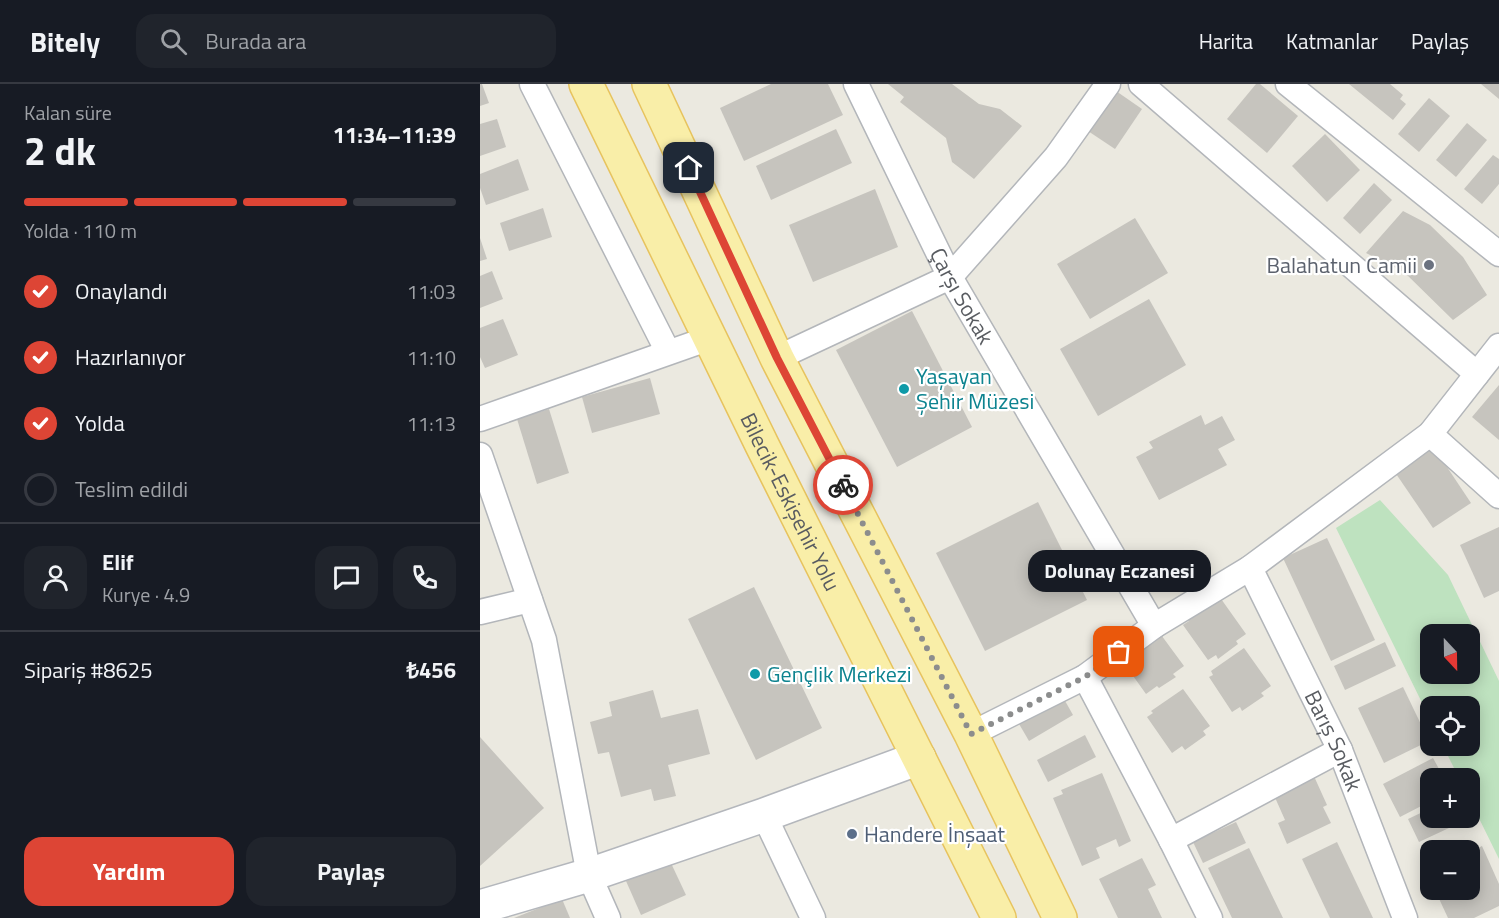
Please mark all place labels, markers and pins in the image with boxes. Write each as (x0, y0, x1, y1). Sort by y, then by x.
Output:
pin (663, 142, 714, 193)
place label: Balahatun Camii (1266, 248, 1417, 282)
marker: Balahatun Camii (1422, 258, 1436, 272)
place label: Yaşayan Şehir Müzesi (916, 359, 1034, 418)
marker: Yaşayan Şehir Müzesi (897, 382, 911, 396)
callout: Dolunay Eczanesi (1028, 550, 1210, 592)
pin (1093, 626, 1144, 677)
place label: Gençlik Merkezi (767, 657, 912, 691)
marker: Gençlik Merkezi (748, 667, 762, 681)
place label: Handere İnşaat (864, 817, 1005, 851)
marker: Handere İnşaat (845, 827, 859, 841)

